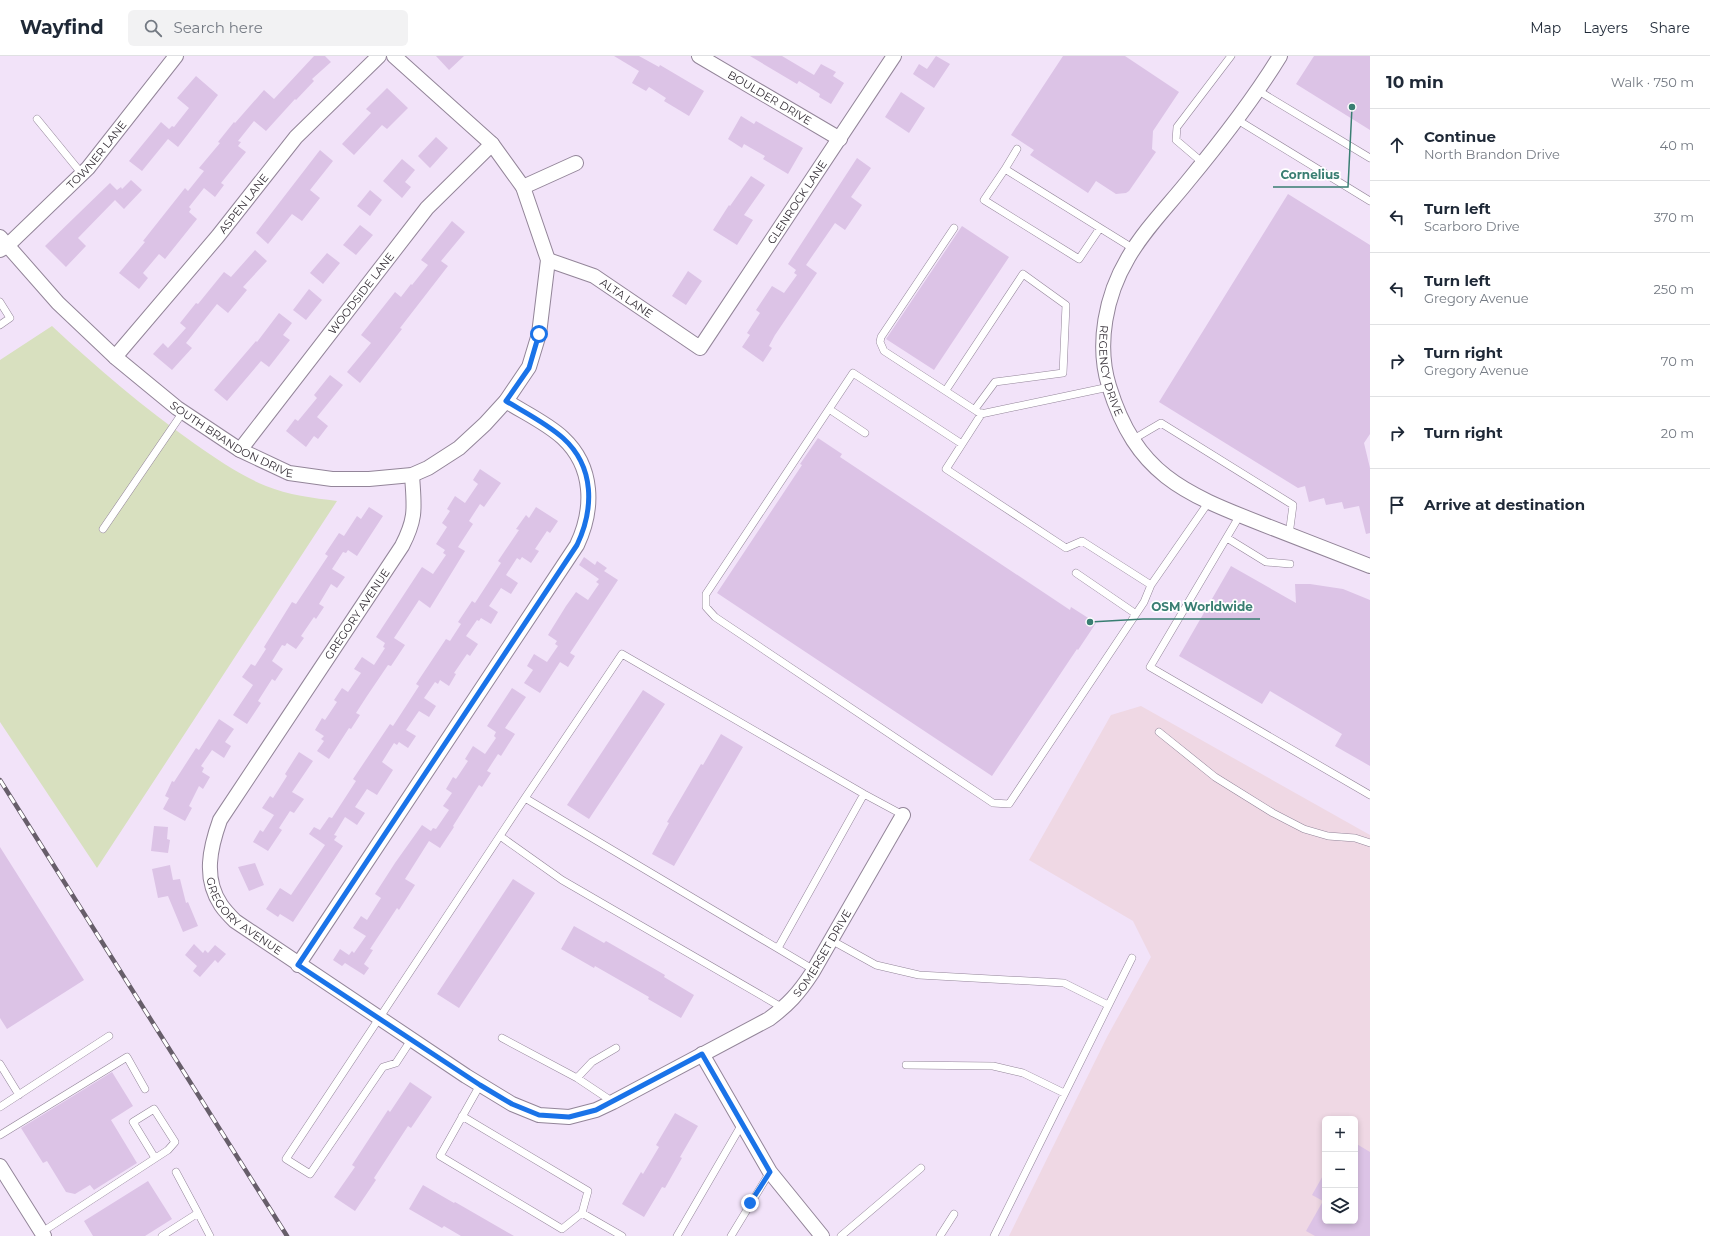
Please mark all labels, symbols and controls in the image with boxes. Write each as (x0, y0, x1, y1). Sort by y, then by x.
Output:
search box (128, 10, 408, 46)
text: Wayfind (20, 16, 104, 39)
icon: search (142, 17, 164, 39)
text: Search here (174, 18, 263, 37)
text: Map (1530, 19, 1561, 37)
text: Layers (1583, 19, 1628, 37)
text: Share (1650, 19, 1690, 37)
street label: BOULDER DRIVE (725, 67, 814, 128)
text: 10 min (1386, 72, 1444, 92)
text: Walk · 750 m (1611, 74, 1694, 90)
street label: TOWNER LANE (64, 118, 129, 192)
text: Continue (1424, 127, 1496, 146)
icon: ahead (1386, 134, 1408, 156)
text: 40 m (1660, 137, 1694, 153)
text: North Brandon Drive (1424, 146, 1560, 162)
street label: GLENROCK LANE (764, 158, 830, 247)
callout: Cornelius (1273, 163, 1348, 187)
text: Cornelius (1280, 167, 1340, 182)
street label: ASPEN LANE (216, 171, 271, 236)
text: Turn left (1424, 199, 1491, 218)
icon: left (1386, 206, 1408, 228)
text: 370 m (1654, 209, 1694, 225)
text: Scarboro Drive (1424, 218, 1520, 234)
street label: WOODSIDE LANE (325, 250, 397, 337)
text: Turn left (1424, 271, 1491, 290)
street label: ALTA LANE (597, 275, 656, 321)
icon: left (1386, 278, 1408, 300)
text: 250 m (1653, 281, 1694, 297)
text: Gregory Avenue (1424, 290, 1529, 306)
street label: REGENCY DRIVE (1096, 324, 1126, 418)
route start (530, 325, 548, 343)
text: Turn right (1424, 343, 1503, 362)
icon: right (1386, 350, 1408, 372)
text: 70 m (1661, 353, 1694, 369)
text: Gregory Avenue (1424, 362, 1529, 378)
street label: SOUTH BRANDON DRIVE (167, 398, 294, 480)
icon: right (1386, 422, 1408, 444)
text: Turn right (1424, 423, 1503, 442)
text: 20 m (1661, 425, 1694, 441)
icon: arrive (1386, 494, 1408, 516)
text: Arrive at destination (1424, 495, 1585, 514)
street label: GREGORY AVENUE (321, 566, 393, 662)
callout: OSM Worldwide (1143, 595, 1260, 619)
text: OSM Worldwide (1151, 599, 1253, 614)
street label: GREGORY AVENUE (204, 876, 285, 958)
street label: SOMERSET DRIVE (790, 907, 854, 1000)
map controls (1322, 1116, 1358, 1224)
button: + (1322, 1116, 1358, 1152)
button: − (1322, 1152, 1358, 1188)
button: layers (1322, 1188, 1358, 1224)
route end (741, 1194, 759, 1212)

